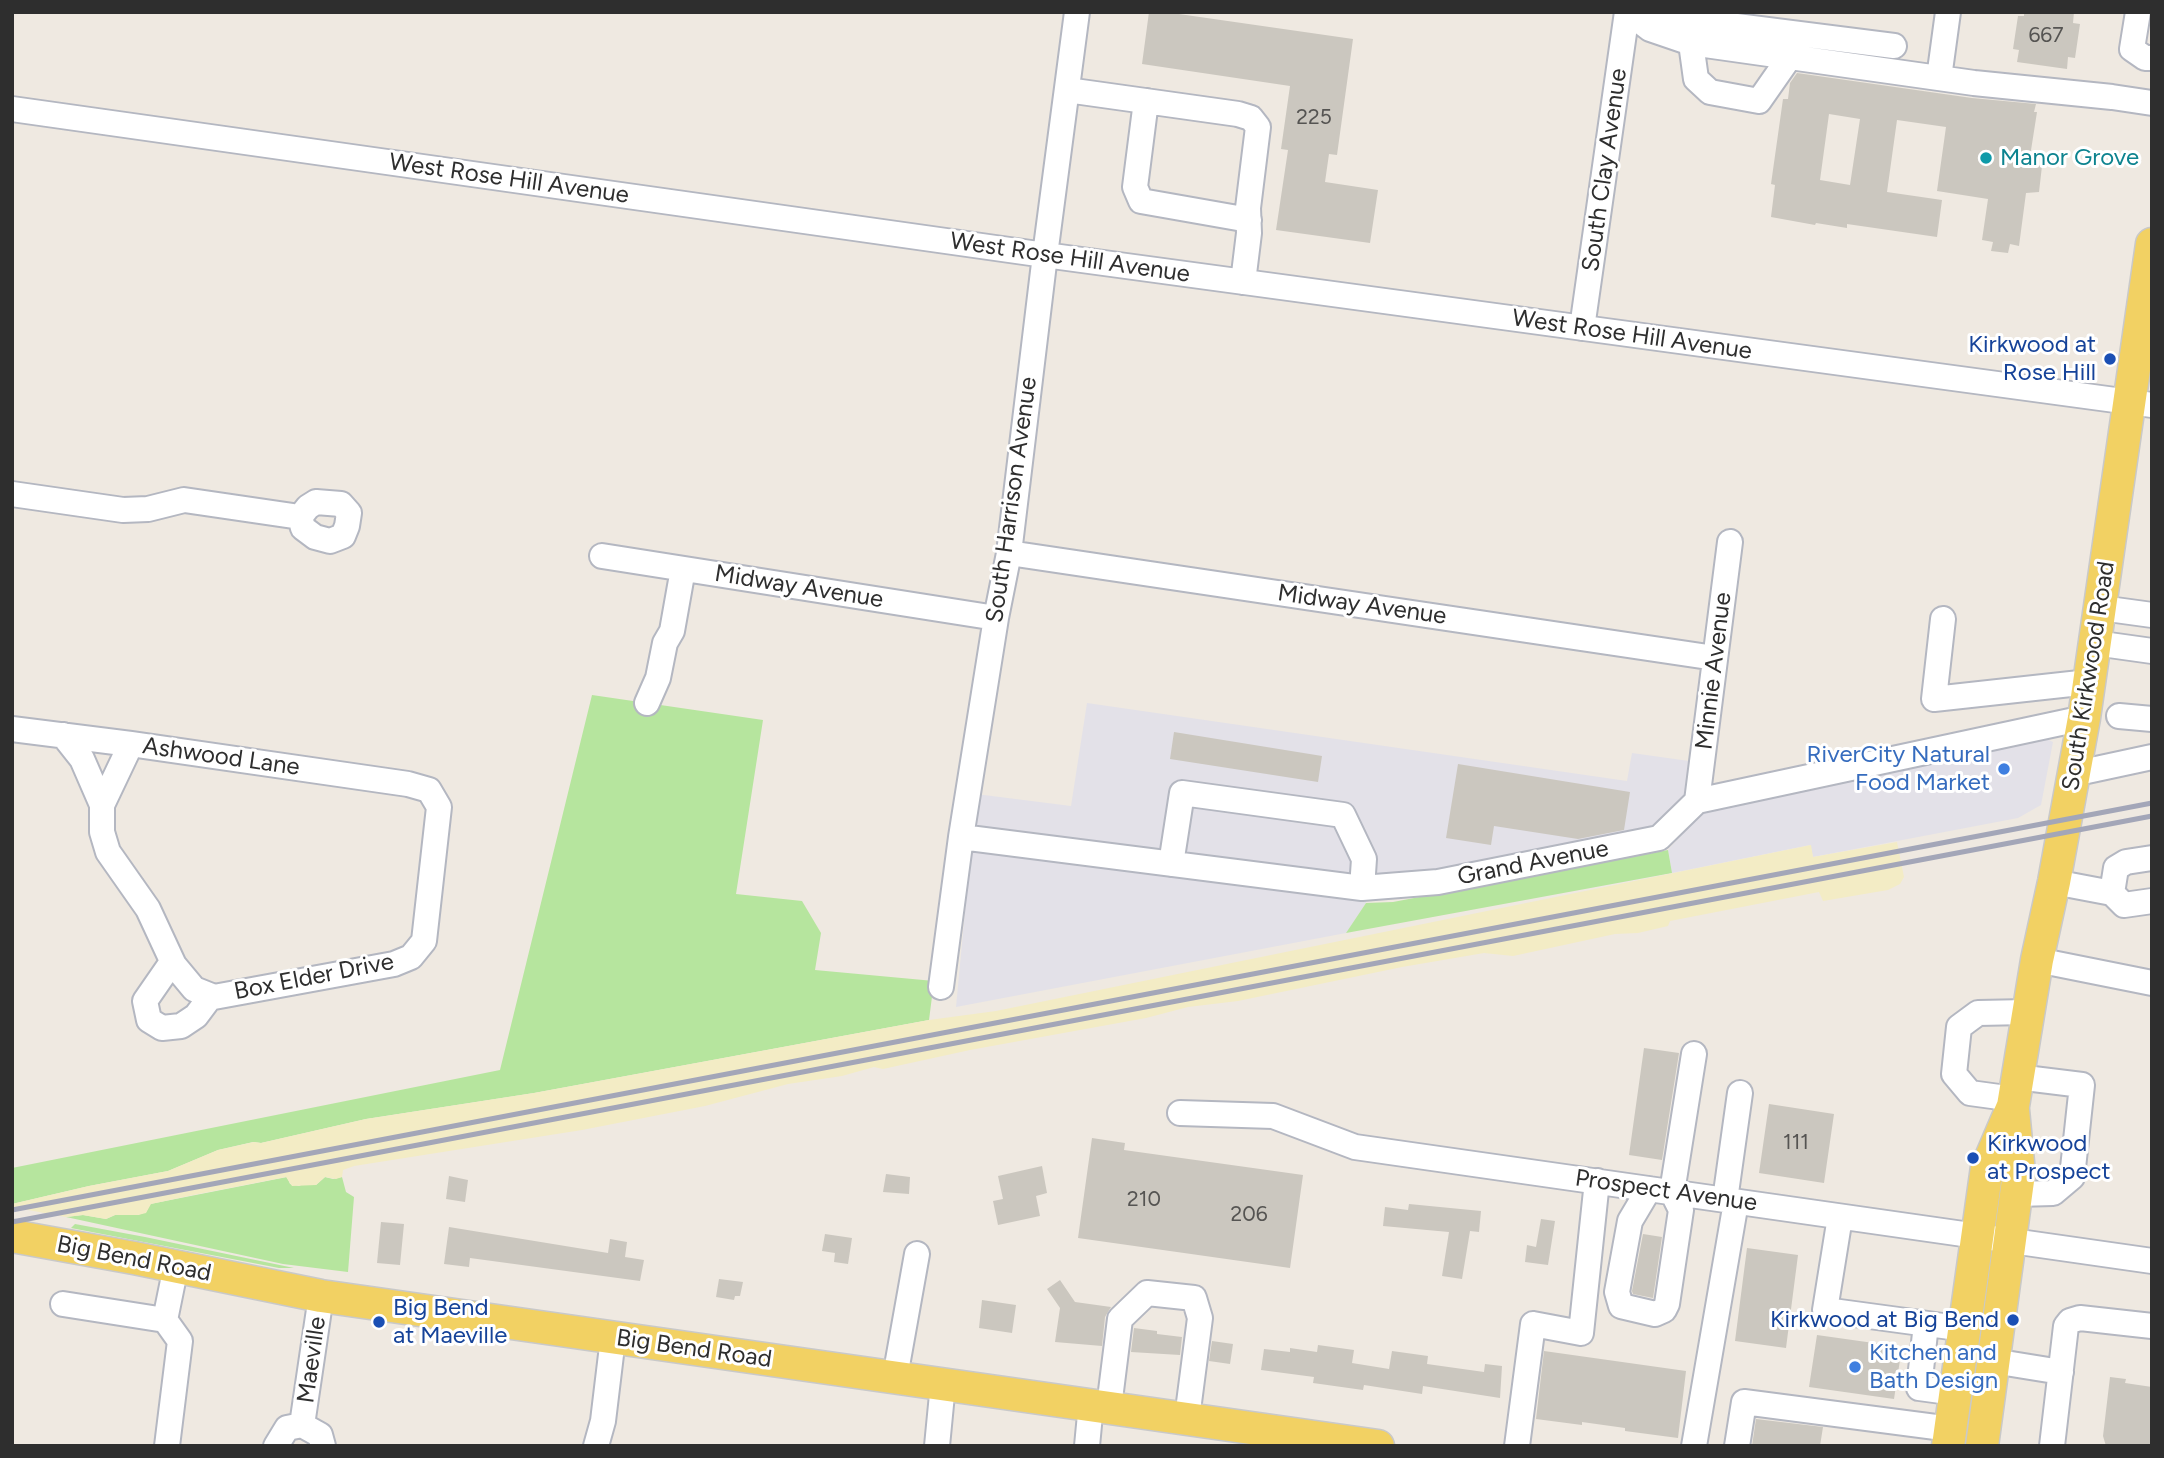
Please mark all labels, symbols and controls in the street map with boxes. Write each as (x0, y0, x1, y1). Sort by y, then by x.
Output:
house number: 667 (2028, 23, 2064, 49)
street label: South Clay Avenue (1576, 67, 1634, 273)
house number: 225 (1296, 105, 1332, 131)
place label: Manor Grove (2000, 144, 2139, 172)
street label: West Rose Hill Avenue (387, 148, 631, 210)
marker: Manor Grove (1978, 150, 1994, 166)
street label: West Rose Hill Avenue (948, 227, 1192, 289)
street label: West Rose Hill Avenue (1510, 304, 1754, 366)
place label: Kirkwood at Rose Hill (1968, 331, 2096, 387)
marker: Kirkwood at Rose Hill (2102, 351, 2118, 367)
street label: South Harrison Avenue (980, 375, 1044, 625)
street label: Midway Avenue (713, 559, 885, 615)
street label: South Kirkwood Road (2057, 559, 2121, 793)
street label: Midway Avenue (1276, 579, 1448, 631)
street label: Minnie Avenue (1690, 591, 1738, 751)
street label: Ashwood Lane (141, 732, 301, 782)
place label: RiverCity Natural Food Market (1807, 741, 1990, 797)
marker: RiverCity Natural Food Market (1996, 761, 2012, 777)
street label: Grand Avenue (1455, 834, 1611, 892)
street label: Box Elder Drive (232, 947, 396, 1007)
house number: 111 (1783, 1130, 1809, 1156)
place label: Kirkwood at Prospect (1987, 1130, 2111, 1186)
marker: Kirkwood at Prospect (1965, 1150, 1981, 1166)
street label: Prospect Avenue (1573, 1164, 1759, 1218)
house number: 210 (1127, 1187, 1161, 1213)
house number: 206 (1230, 1202, 1268, 1228)
street label: Big Bend Road (54, 1230, 214, 1288)
place label: Big Bend at Maeville (393, 1294, 507, 1350)
place label: Kirkwood at Big Bend (1770, 1306, 1999, 1334)
marker: Kirkwood at Big Bend (2005, 1312, 2021, 1328)
marker: Big Bend at Maeville (371, 1314, 387, 1330)
street label: Maeville (292, 1315, 332, 1405)
street label: Big Bend Road (614, 1324, 774, 1374)
place label: Kitchen and Bath Design (1869, 1339, 1998, 1395)
marker: Kitchen and Bath Design (1847, 1359, 1863, 1375)

